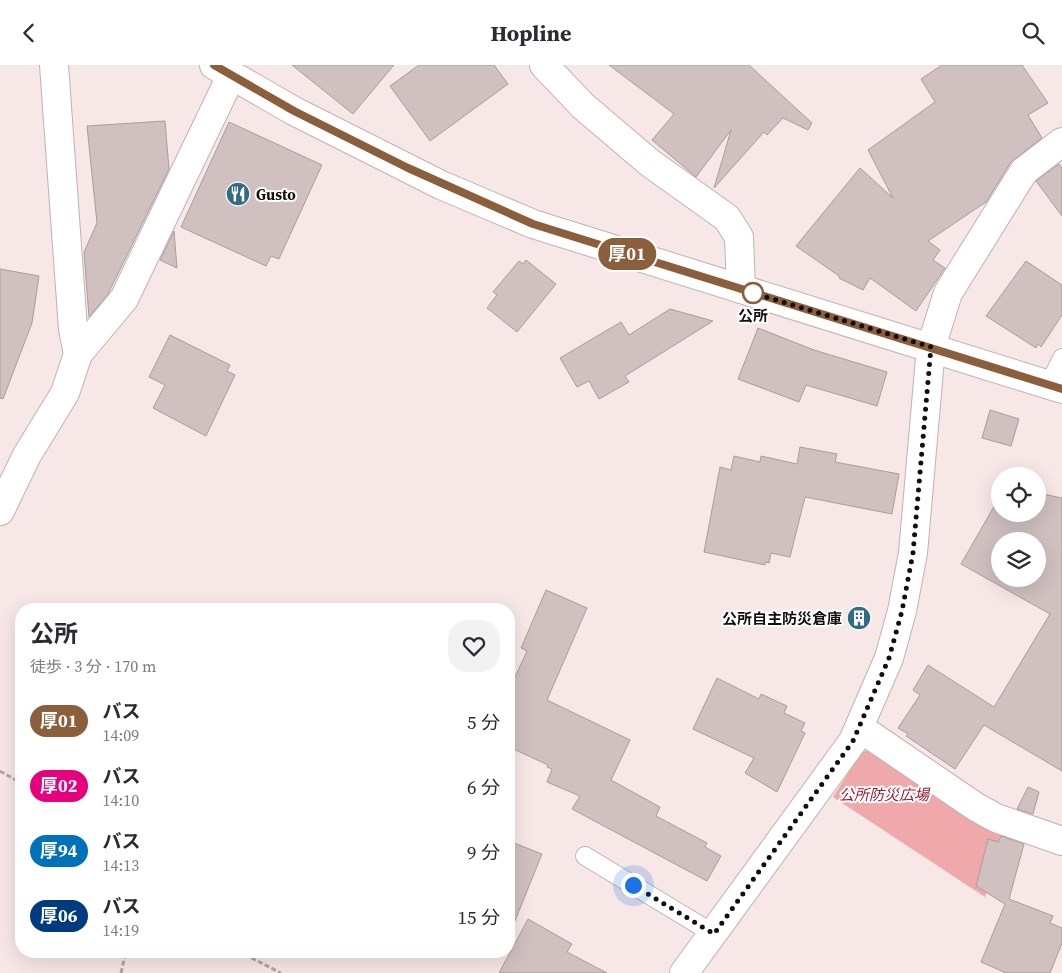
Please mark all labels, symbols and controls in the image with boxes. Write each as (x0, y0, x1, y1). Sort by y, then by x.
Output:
text: Hopline (491, 18, 571, 48)
icon: back (15, 19, 43, 47)
icon: search (1019, 19, 1047, 47)
restaurant icon: Gusto (225, 181, 251, 207)
place label: Gusto (256, 184, 296, 205)
line badge: 厚01 (598, 238, 656, 270)
text: 厚01 (608, 241, 646, 266)
marker: 公所 (742, 282, 764, 304)
place label: 公所 (738, 305, 768, 326)
map controls (991, 467, 1046, 587)
button: locate (991, 467, 1046, 522)
button: layers (991, 532, 1046, 587)
building icon: 公所自主防災倉庫 (846, 605, 872, 631)
place label: 公所自主防災倉庫 (722, 608, 842, 629)
text: 公所 (30, 617, 78, 650)
button: heart (448, 620, 500, 672)
text: 徒歩 · 3 分 · 170 m (30, 655, 156, 677)
text: バス (103, 698, 141, 724)
text: 厚01 (40, 708, 78, 733)
text: 5 分 (467, 709, 500, 735)
text: 14:09 (103, 724, 139, 746)
text: バス (103, 763, 141, 789)
text: 厚02 (40, 773, 78, 798)
text: 6 分 (467, 774, 500, 800)
park label: 公所防災広場 (839, 784, 931, 805)
text: 14:10 (103, 789, 139, 811)
text: バス (103, 828, 141, 854)
text: 厚94 (40, 838, 78, 863)
text: 9 分 (467, 839, 500, 865)
text: 14:13 (103, 854, 139, 876)
your location (621, 873, 646, 898)
text: バス (103, 893, 141, 919)
text: 厚06 (40, 903, 78, 928)
text: 15 分 (458, 904, 500, 930)
text: 14:19 (103, 919, 139, 941)

